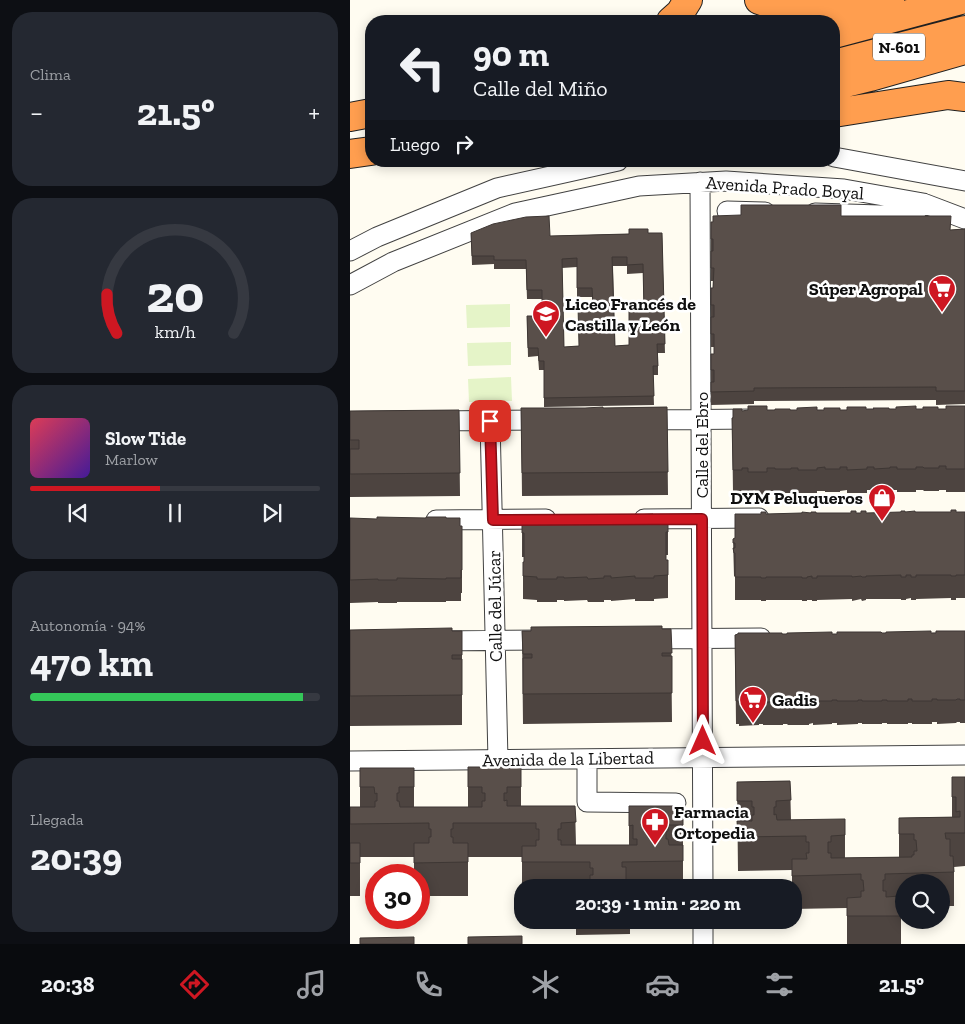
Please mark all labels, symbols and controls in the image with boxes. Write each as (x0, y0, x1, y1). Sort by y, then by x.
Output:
text: 90 m (473, 33, 549, 75)
road number: N-601 (873, 34, 925, 61)
icon: left (390, 35, 455, 100)
text: Clima (30, 65, 71, 84)
text: Calle del Miño (473, 75, 608, 102)
text: 21.5° (137, 89, 215, 135)
text: − (30, 96, 43, 129)
text: + (308, 96, 320, 129)
icon: right (450, 130, 478, 158)
text: Luego (390, 133, 440, 156)
street label: Avenida Prado Boyal (705, 171, 865, 205)
text: 20 (146, 263, 204, 325)
supermarket icon: Súper Agropal (927, 274, 957, 313)
place label: Súper Agropal (809, 278, 923, 300)
place label: Liceo Francés de Castilla y León (565, 293, 696, 336)
school or university icon: Liceo Francés de Castilla y León (531, 299, 561, 338)
text: km/h (155, 321, 195, 343)
street label: Calle del Ebro (691, 392, 713, 498)
pin (469, 400, 511, 442)
icon: arrive (476, 407, 504, 435)
text: Slow Tide (105, 427, 186, 450)
text: Marlow (105, 450, 158, 469)
shop icon: DYM Peluqueros (867, 483, 897, 522)
place label: DYM Peluqueros (730, 487, 863, 509)
icon: previous (64, 499, 92, 527)
icon: pause (161, 499, 189, 527)
icon: next (258, 499, 286, 527)
street label: Calle del Júcar (483, 550, 507, 662)
text: Autonomía · 94% (30, 616, 146, 635)
text: 470 km (30, 640, 153, 686)
supermarket icon: Gadis (738, 685, 768, 724)
place label: Gadis (772, 689, 817, 711)
position arrow (676, 714, 728, 766)
street label: Avenida de la Libertad (482, 746, 654, 771)
place label: Farmacia Ortopedia (674, 801, 755, 844)
pharmacy icon: Farmacia Ortopedia (640, 807, 670, 846)
text: Llegada (30, 810, 84, 829)
text: 20:39 (30, 834, 122, 880)
speed limit sign: 30 (365, 864, 430, 929)
map controls (895, 874, 950, 929)
button: search (895, 874, 950, 929)
text: 20:39 · 1 min · 220 m (575, 892, 741, 915)
icon: directions (177, 967, 212, 1002)
icon: music (294, 967, 329, 1002)
icon: phone (411, 967, 446, 1002)
icon: climate (528, 967, 563, 1002)
icon: car (645, 967, 680, 1002)
icon: filters (762, 967, 797, 1002)
text: 20:38 (41, 971, 95, 998)
text: 21.5° (879, 971, 924, 998)

